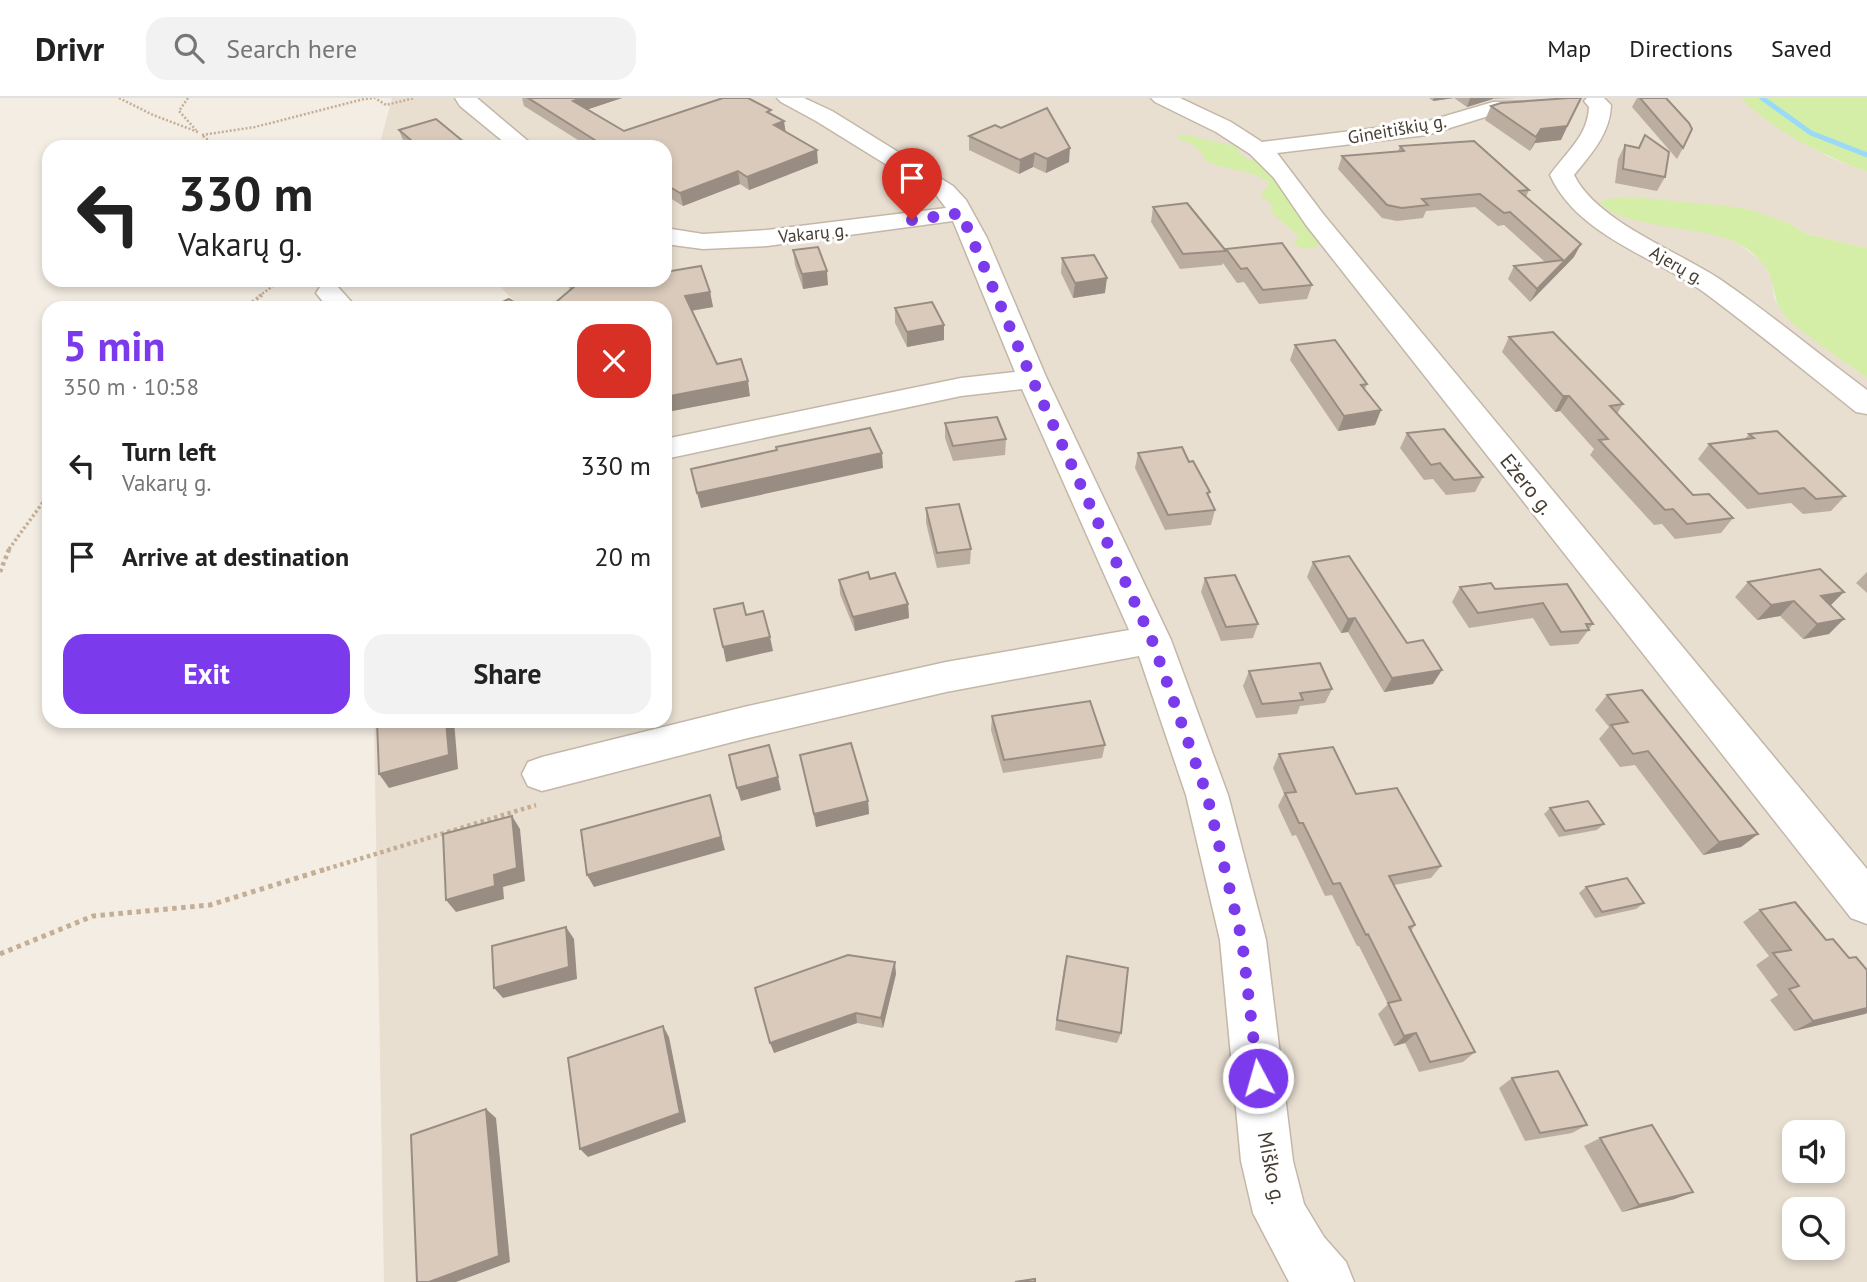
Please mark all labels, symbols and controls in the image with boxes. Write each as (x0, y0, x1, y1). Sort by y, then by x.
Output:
search box (146, 17, 636, 80)
text: Drivr (35, 27, 104, 70)
icon: search (170, 29, 208, 67)
text: Search here (226, 32, 357, 65)
text: Map (1547, 33, 1591, 64)
text: Directions (1629, 33, 1733, 64)
text: Saved (1771, 33, 1832, 64)
street label: Gineitiškių g. (1346, 109, 1448, 149)
pin (882, 148, 942, 220)
icon: arrive (893, 159, 931, 197)
text: 330 m (178, 161, 313, 225)
icon: left (63, 168, 154, 259)
street label: Vakarų g. (776, 218, 849, 248)
text: Vakarų g. (178, 223, 302, 265)
street label: Ajerų g. (1646, 240, 1708, 290)
text: 5 min (63, 318, 165, 373)
button: close (577, 324, 651, 398)
text: 350 m · 10:58 (63, 372, 199, 401)
text: Turn left (122, 435, 216, 468)
icon: left (63, 447, 101, 485)
street label: Ežero g. (1494, 448, 1560, 520)
text: 330 m (580, 449, 651, 482)
text: Vakarų g. (122, 468, 211, 497)
icon: arrive (63, 538, 101, 576)
text: Arrive at destination (122, 540, 349, 573)
text: 20 m (595, 540, 651, 573)
button: Exit (63, 634, 350, 714)
button: Share (364, 634, 651, 714)
position arrow (1221, 1041, 1295, 1115)
map controls (1782, 1120, 1845, 1260)
button: sound (1782, 1120, 1845, 1183)
street label: Miško g. (1252, 1129, 1292, 1207)
button: search (1782, 1197, 1845, 1260)

